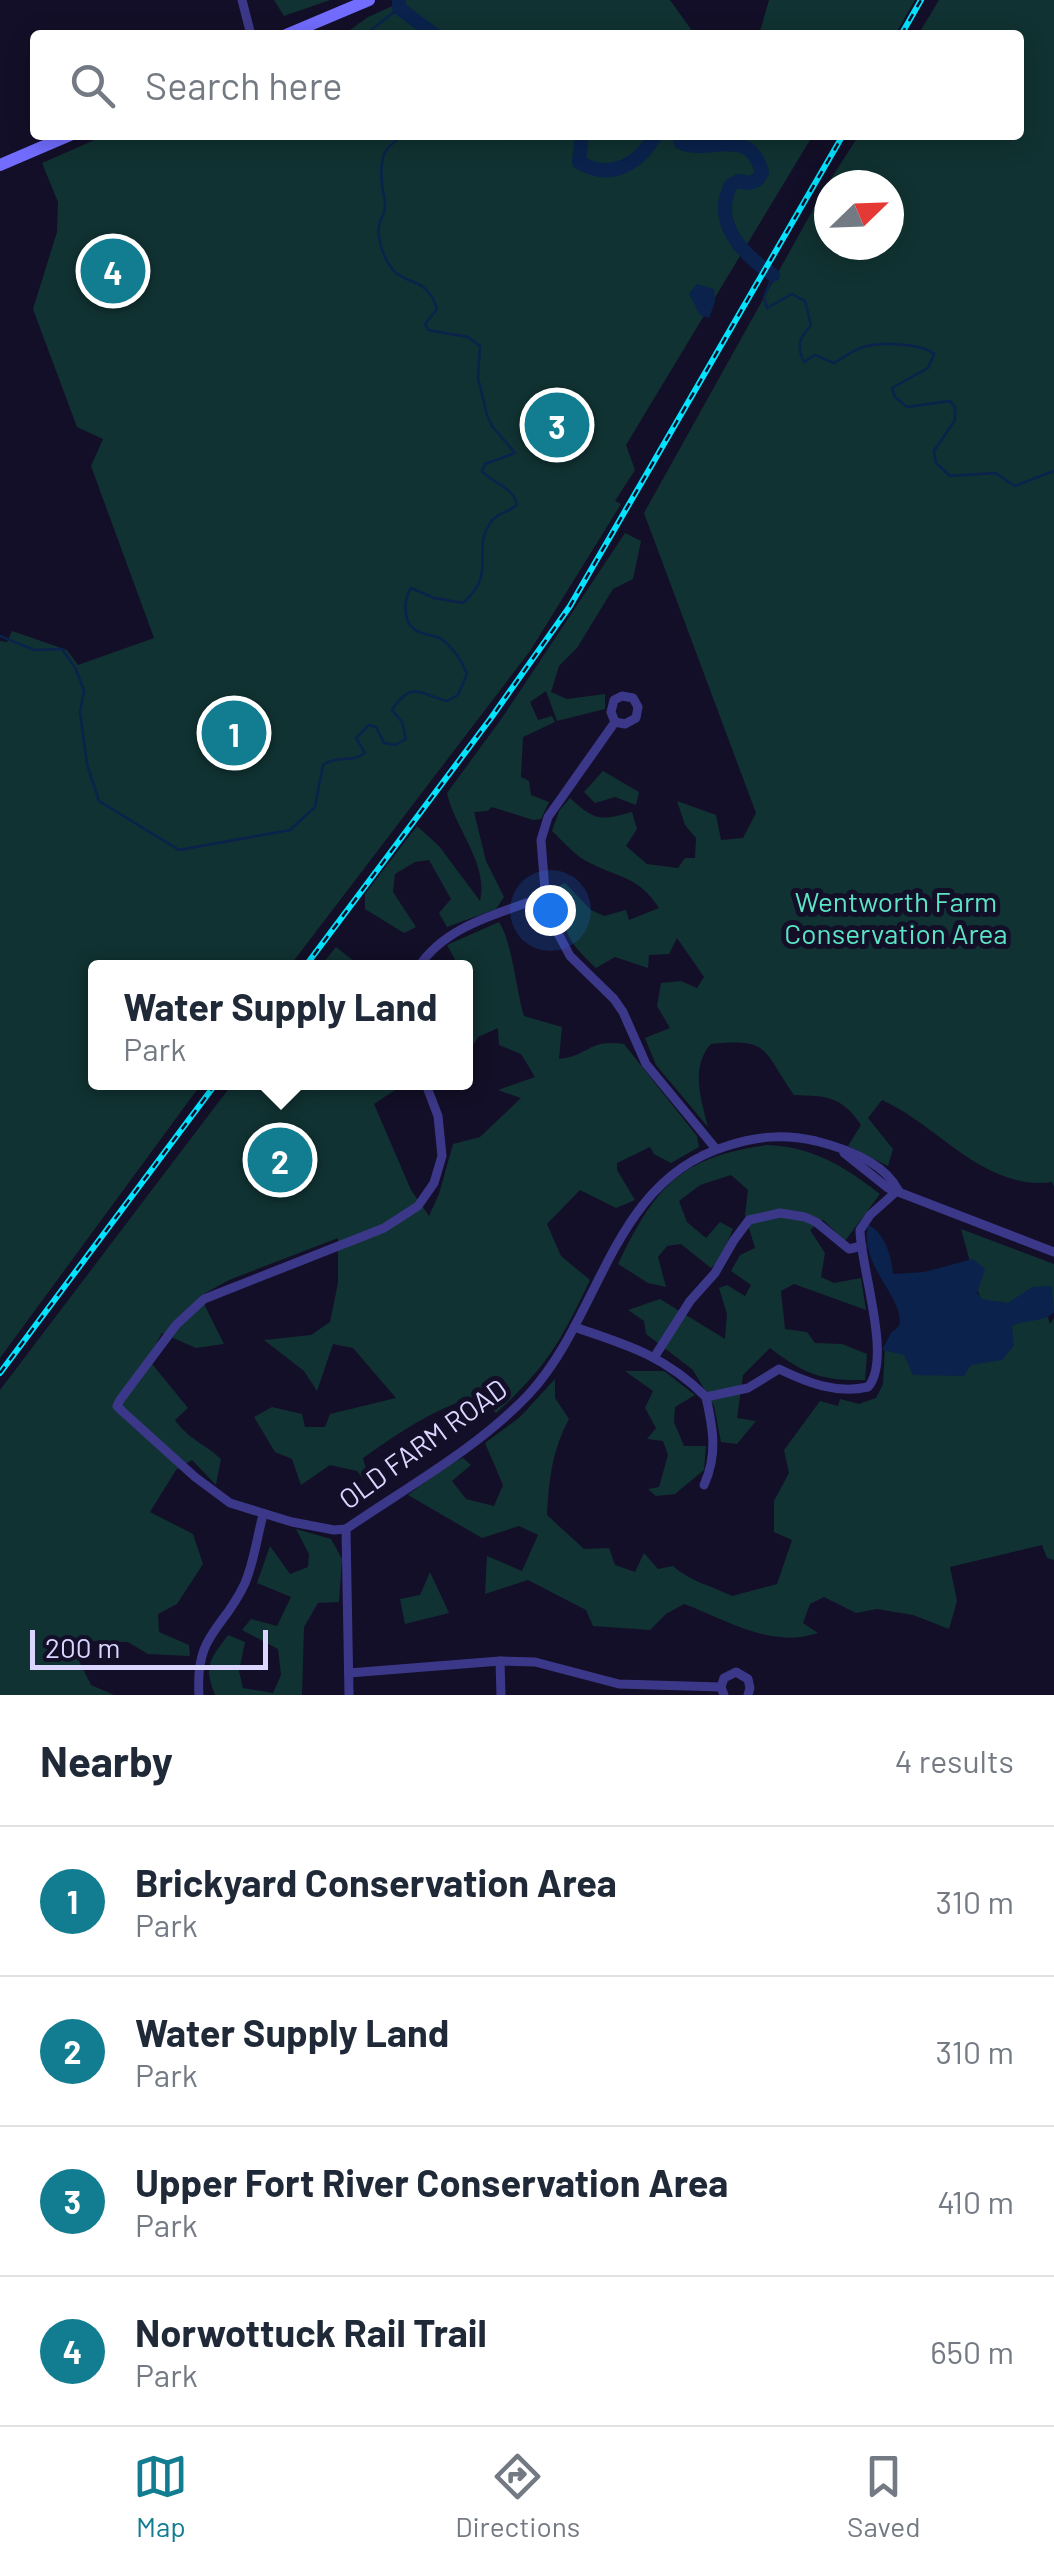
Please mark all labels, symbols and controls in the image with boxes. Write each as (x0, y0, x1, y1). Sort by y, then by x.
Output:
search box (30, 30, 1024, 140)
icon: search (65, 58, 120, 113)
text: Search here (145, 62, 343, 108)
north arrow (814, 170, 904, 260)
pin: 4 (80, 234, 146, 308)
pin: 3 (524, 388, 590, 462)
pin: 1 (202, 696, 266, 770)
park label: Wentworth Farm Conservation Area (784, 884, 1008, 950)
your location (525, 885, 576, 936)
popup (88, 960, 473, 1090)
text: Water Supply Land (123, 983, 438, 1029)
text: Park (123, 1029, 186, 1067)
pin: 2 (248, 1122, 312, 1198)
street label: OLD FARM ROAD (332, 1371, 513, 1516)
scale bar (30, 1625, 268, 1670)
text: 200 m (45, 1630, 120, 1664)
text: Nearby (40, 1735, 173, 1785)
text: 4 results (895, 1741, 1014, 1779)
text: Brickyard Conservation Area (135, 1859, 617, 1905)
text: 1 (67, 1882, 78, 1920)
text: 310 m (936, 1882, 1014, 1920)
text: Park (135, 1905, 198, 1943)
text: Water Supply Land (135, 2009, 449, 2055)
text: 2 (64, 2032, 81, 2070)
text: 310 m (936, 2032, 1014, 2070)
text: Park (135, 2055, 198, 2093)
text: Upper Fort River Conservation Area (135, 2159, 728, 2205)
text: 3 (64, 2182, 81, 2220)
text: 410 m (937, 2182, 1014, 2220)
text: Park (135, 2205, 198, 2243)
text: Norwottuck Rail Trail (135, 2309, 487, 2355)
text: 4 (63, 2332, 82, 2370)
text: 650 m (930, 2332, 1014, 2370)
text: Park (135, 2355, 198, 2393)
tab: Map (133, 2449, 188, 2543)
tab: Directions (455, 2449, 580, 2543)
tab: Saved (847, 2449, 921, 2543)

